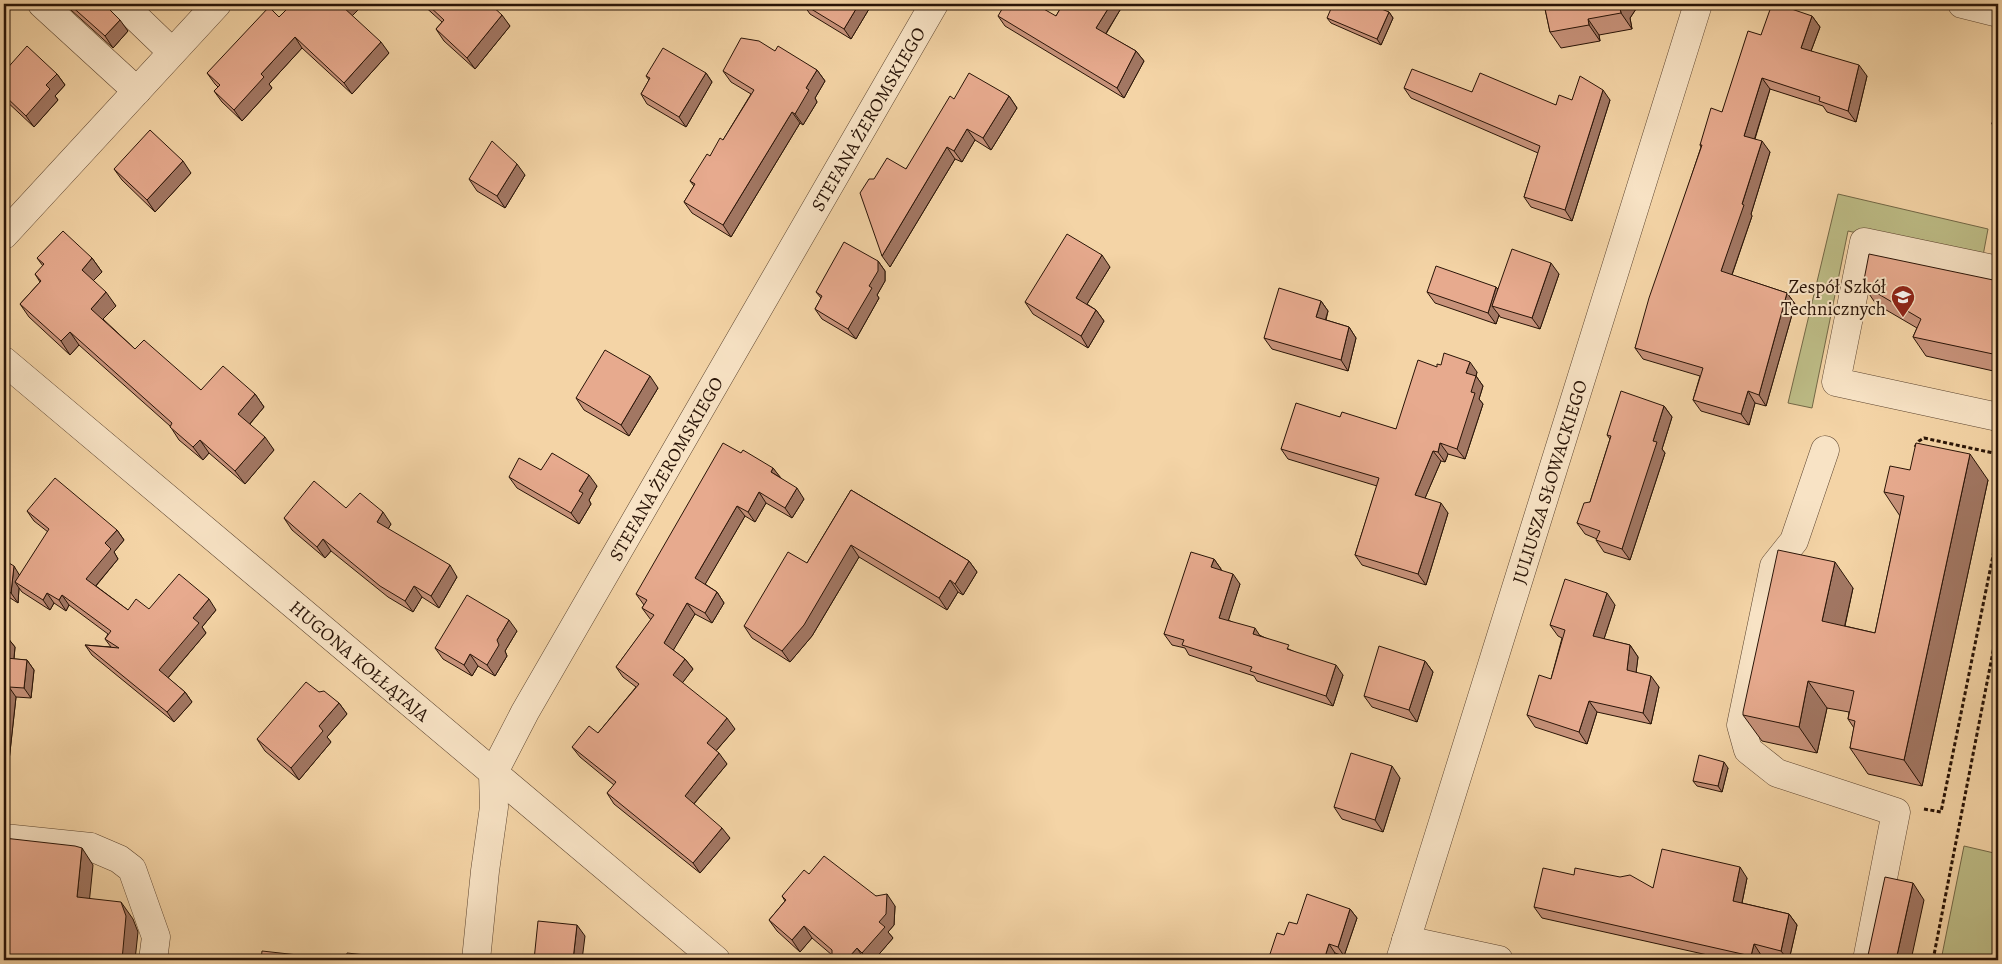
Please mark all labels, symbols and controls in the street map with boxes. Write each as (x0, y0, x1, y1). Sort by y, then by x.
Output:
street label: STEFANA ŻEROMSKIEGO (805, 22, 932, 216)
place label: Zespół Szkół Technicznych (1781, 274, 1886, 322)
school or university icon: Zespół Szkół Technicznych (1890, 284, 1916, 318)
street label: STEFANA ŻEROMSKIEGO (603, 372, 730, 566)
street label: JULIUSZA SŁOWACKIEGO (1506, 377, 1594, 587)
street label: HUGONA KOŁŁĄTAJA (284, 595, 436, 728)

